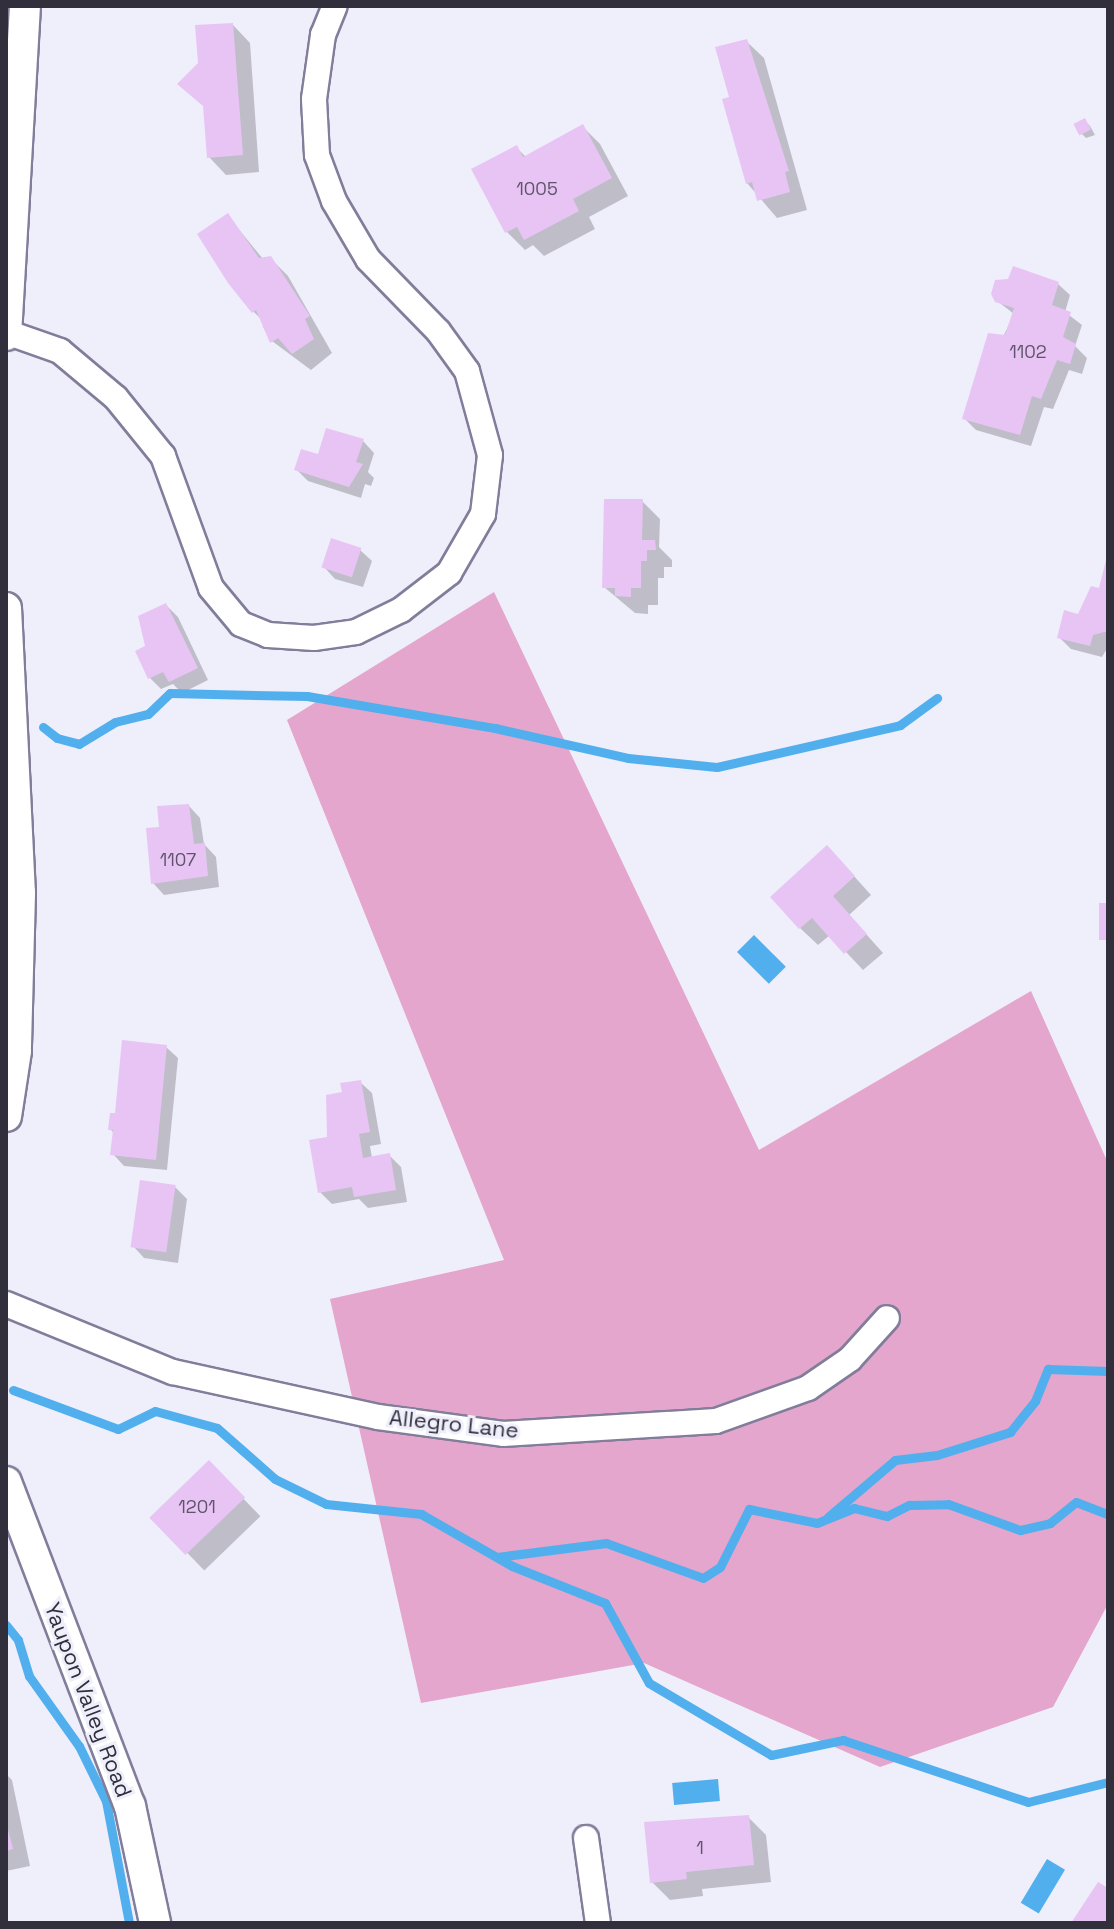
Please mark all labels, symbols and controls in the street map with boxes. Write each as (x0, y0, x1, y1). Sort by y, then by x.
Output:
house number: 1005 (516, 178, 558, 200)
house number: 1102 (1009, 341, 1047, 363)
house number: 1107 (160, 849, 196, 871)
street label: Allegro Lane (388, 1404, 520, 1444)
house number: 1201 (178, 1496, 216, 1518)
street label: Yaupon Valley Road (39, 1599, 137, 1801)
house number: 1 (696, 1837, 704, 1859)

